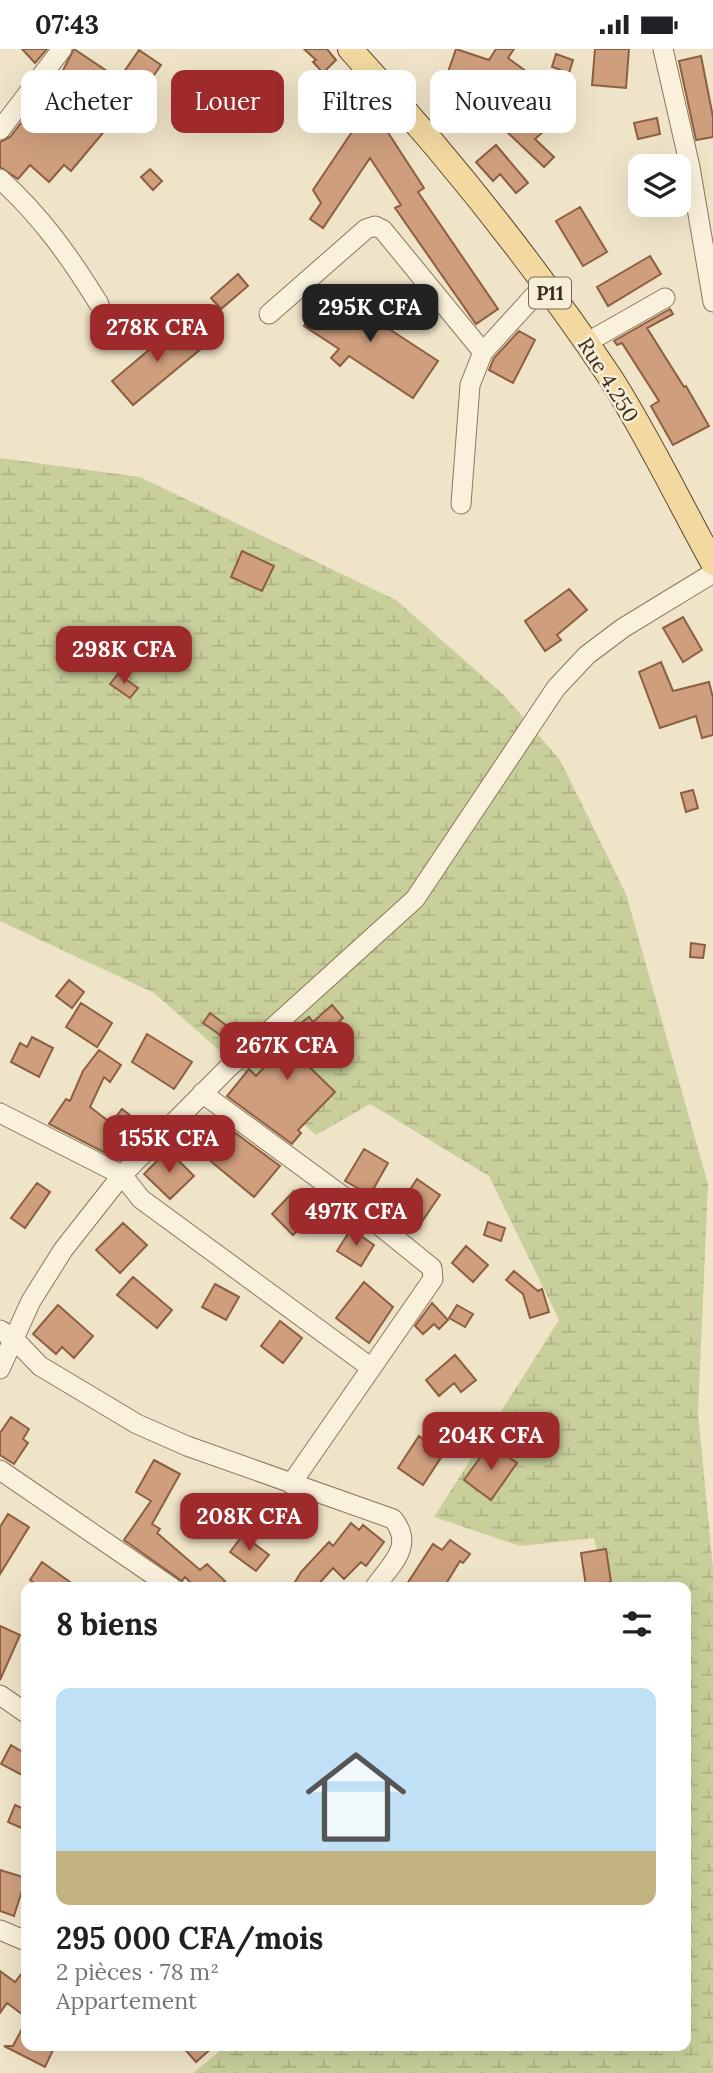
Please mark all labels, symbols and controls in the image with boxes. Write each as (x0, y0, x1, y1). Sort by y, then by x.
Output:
text: 07:43 (35, 8, 99, 41)
chip: Acheter (21, 70, 157, 133)
chip: Louer (171, 70, 284, 133)
chip: Filtres (298, 70, 416, 133)
chip: Nouveau (430, 70, 576, 133)
map controls (628, 154, 691, 217)
button: layers (628, 154, 691, 217)
road number: P11 (529, 277, 571, 309)
pin: 295K CFA (298, 285, 442, 344)
text: 295K CFA (318, 292, 422, 321)
pin: 278K CFA (85, 305, 229, 364)
text: 278K CFA (106, 312, 208, 341)
street label: Rue 4.250 (572, 332, 645, 427)
pin: 298K CFA (52, 627, 196, 686)
text: 298K CFA (72, 634, 176, 663)
pin: 267K CFA (215, 1023, 359, 1082)
text: 267K CFA (236, 1030, 338, 1059)
pin: 155K CFA (97, 1115, 241, 1175)
text: 155K CFA (119, 1123, 219, 1152)
pin: 497K CFA (284, 1189, 428, 1248)
text: 497K CFA (305, 1196, 407, 1225)
pin: 204K CFA (419, 1413, 563, 1472)
text: 204K CFA (438, 1420, 544, 1449)
pin: 208K CFA (177, 1493, 321, 1553)
text: 208K CFA (196, 1501, 302, 1530)
text: 8 biens (56, 1605, 158, 1643)
icon: filters (618, 1605, 656, 1643)
icon: home (293, 1734, 419, 1860)
text: 295 000 CFA/mois (56, 1919, 323, 1957)
text: 2 pièces · 78 m² (56, 1957, 219, 1986)
text: Appartement (56, 1986, 197, 2015)

